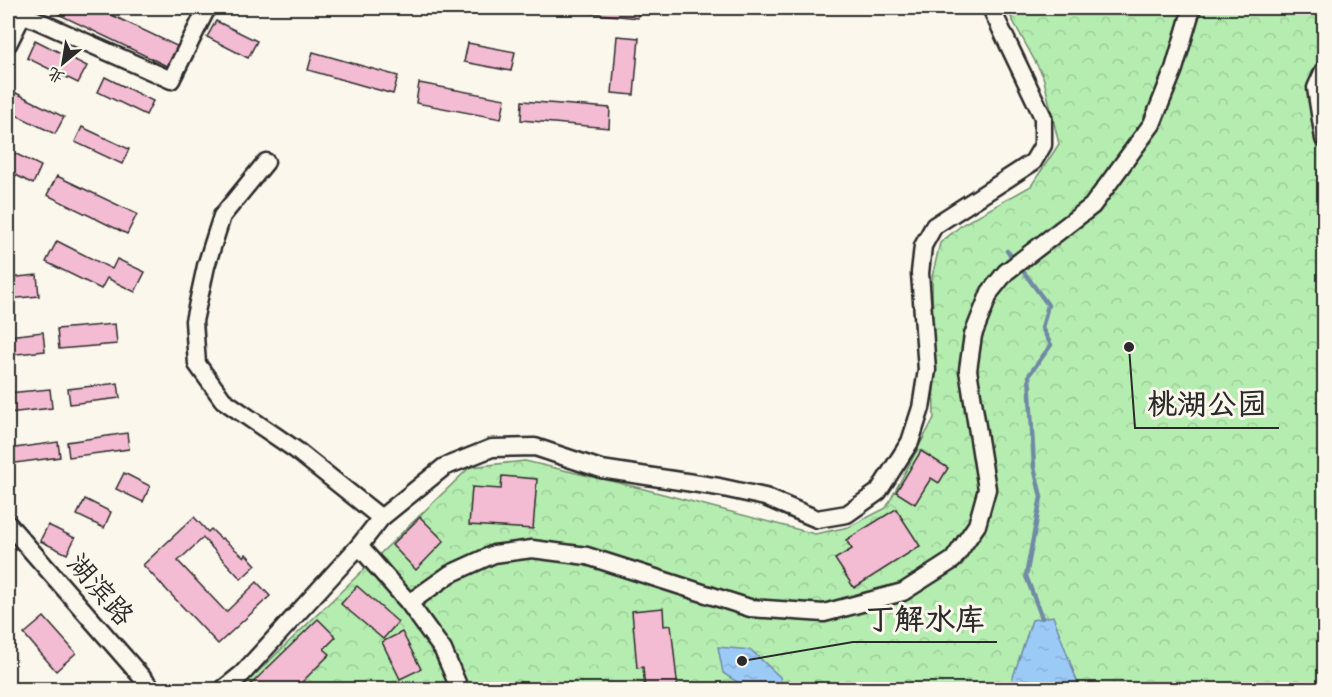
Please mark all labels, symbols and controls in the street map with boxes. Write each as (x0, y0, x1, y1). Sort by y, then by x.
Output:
north arrow (33, 33, 93, 93)
text: 北 (44, 62, 68, 88)
callout: 桃湖公园 (1135, 380, 1279, 428)
text: 桃湖公园 (1147, 385, 1267, 423)
street label: 湖滨路 (60, 546, 141, 633)
callout: 丁解水库 (853, 594, 997, 642)
text: 丁解水库 (865, 600, 985, 638)

